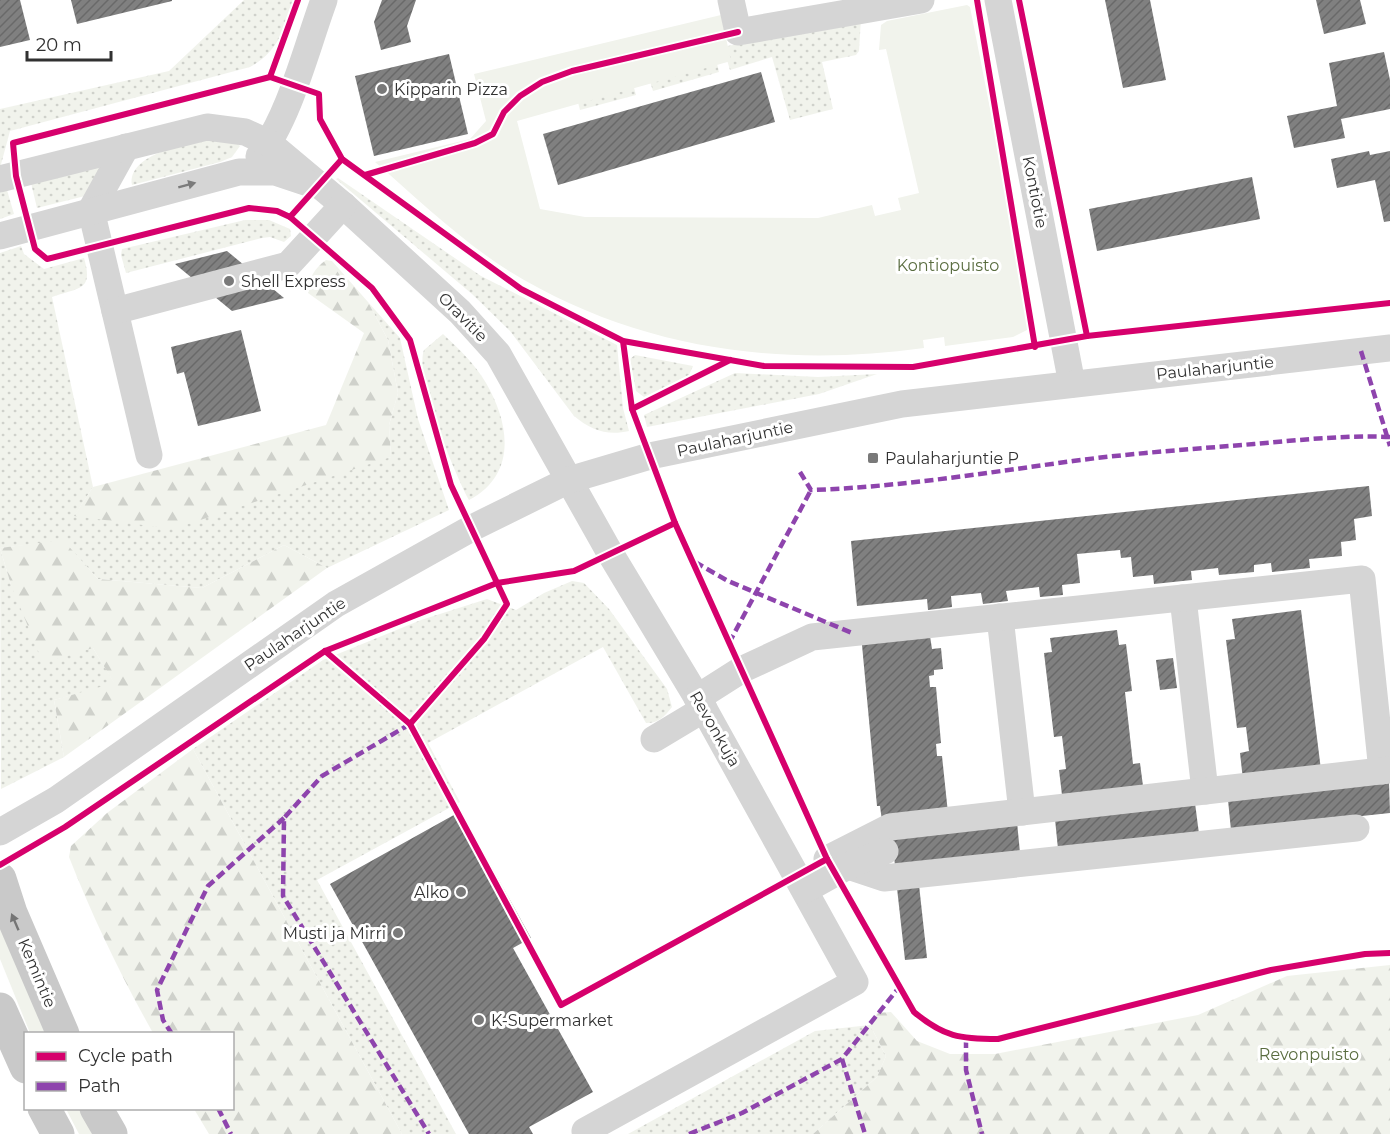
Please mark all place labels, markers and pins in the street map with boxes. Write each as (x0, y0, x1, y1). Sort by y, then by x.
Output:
place label: Kipparin Pizza (394, 80, 508, 99)
marker: Kipparin Pizza (375, 82, 389, 96)
place label: Shell Express (241, 272, 346, 291)
marker: Shell Express (222, 274, 236, 288)
place label: Paulaharjuntie P (885, 449, 1019, 468)
marker: Paulaharjuntie P (866, 451, 880, 465)
place label: Alko (414, 883, 449, 902)
marker: Alko (454, 885, 468, 899)
place label: Musti ja Mirri (283, 924, 386, 943)
marker: Musti ja Mirri (391, 926, 405, 940)
place label: K-Supermarket (491, 1011, 614, 1030)
marker: K-Supermarket (472, 1013, 486, 1027)

